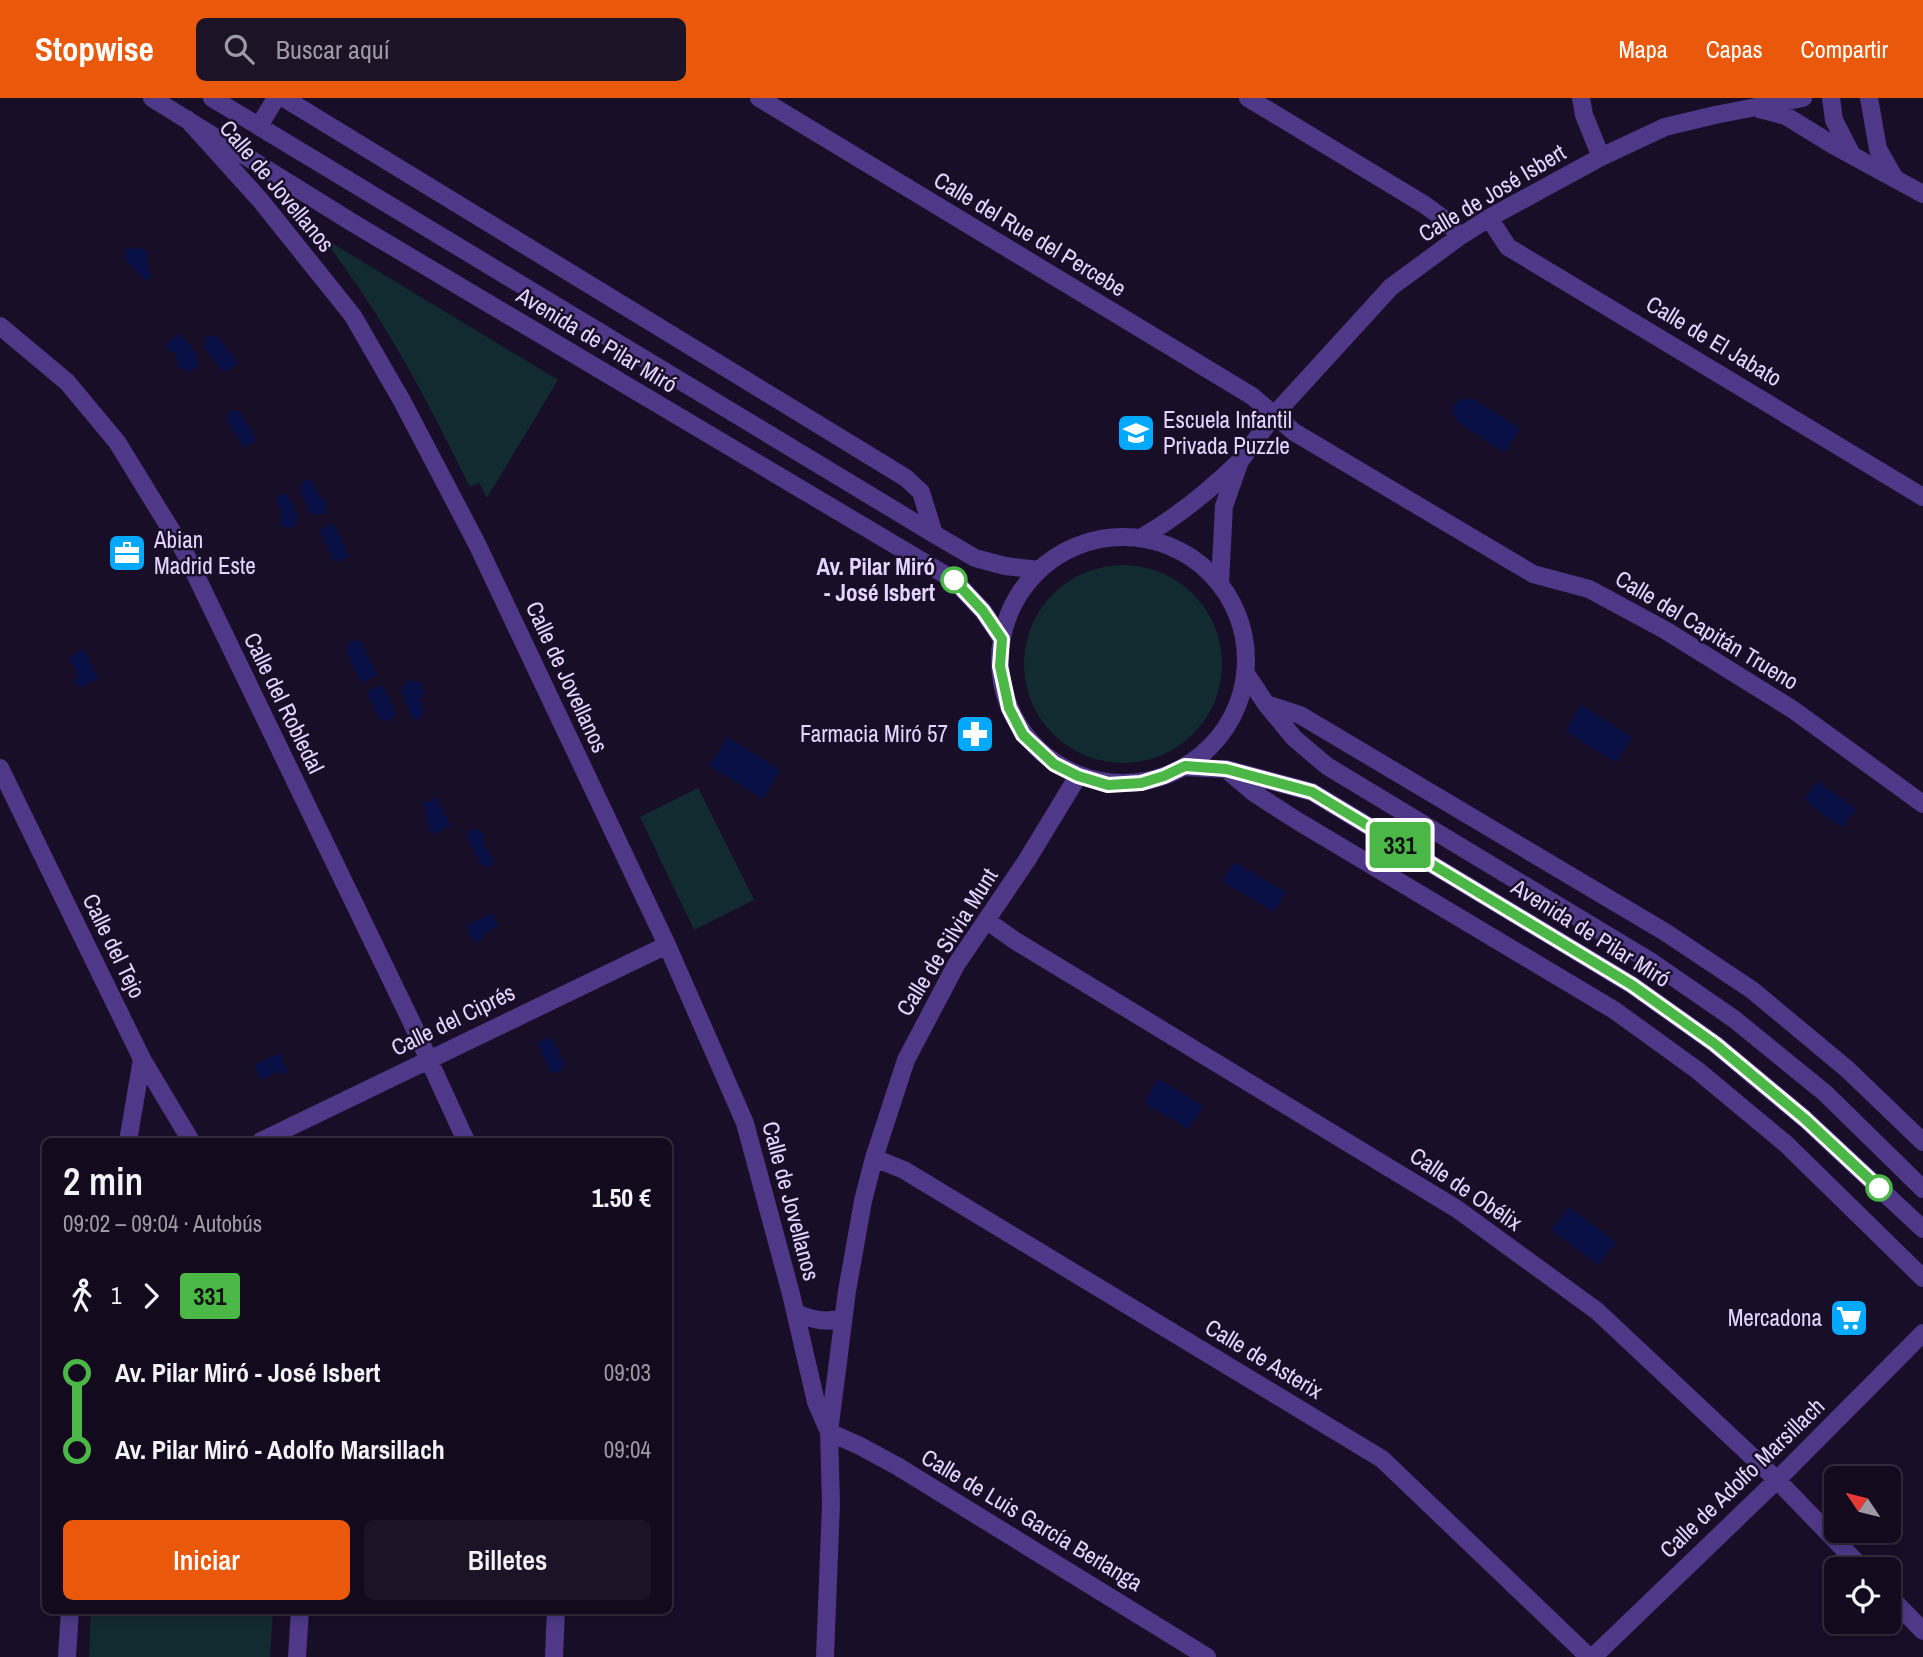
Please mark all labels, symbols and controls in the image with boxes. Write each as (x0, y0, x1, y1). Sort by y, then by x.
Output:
search box (196, 18, 686, 81)
text: Stopwise (35, 27, 154, 71)
icon: search (220, 30, 258, 68)
text: Buscar aquí (276, 32, 390, 67)
text: Mapa (1618, 33, 1668, 65)
text: Capas (1706, 33, 1763, 65)
text: Compartir (1801, 33, 1888, 65)
street label: Calle de Jovellanos (213, 113, 342, 258)
street label: Calle de José Isbert (1412, 136, 1571, 249)
street label: Calle del Rue del Percebe (928, 164, 1132, 303)
street label: Avenida de Pilar Miró (510, 279, 683, 400)
street label: Calle de El Jabato (1641, 288, 1788, 393)
place label: Escuela Infantil Privada Puzzle (1163, 404, 1292, 461)
school or university icon: Escuela Infantil Privada Puzzle (1115, 412, 1157, 454)
place label: Abian Madrid Este (153, 524, 256, 581)
office icon: Abian Madrid Este (106, 532, 148, 574)
place label: Av. Pilar Miró - José Isbert (817, 551, 935, 608)
street label: Calle del Capitán Trueno (1610, 563, 1805, 697)
marker: Av. Pilar Miró - José Isbert (941, 567, 967, 593)
street label: Calle de Jovellanos (519, 596, 616, 757)
street label: Calle del Robledal (237, 627, 332, 778)
pharmacy icon: Farmacia Miró 57 (954, 713, 996, 755)
place label: Farmacia Miró 57 (800, 718, 948, 749)
line badge: 331 (1360, 822, 1440, 868)
text: 331 (1384, 829, 1416, 861)
street label: Calle de Silvia Munt (889, 862, 1004, 1022)
street label: Avenida de Pilar Miró (1505, 871, 1677, 994)
street label: Calle del Tejo (76, 888, 153, 1003)
street label: Calle del Ciprés (386, 976, 520, 1063)
street label: Calle de Jovellanos (755, 1118, 828, 1284)
street label: Calle de Obélix (1404, 1140, 1529, 1238)
text: 2 min (63, 1156, 143, 1207)
unlabelled marker (1866, 1175, 1892, 1201)
text: 1.50 € (592, 1180, 651, 1215)
text: 09:02 – 09:04 · Autobús (63, 1208, 262, 1239)
icon: walk (63, 1277, 101, 1315)
icon: forward (132, 1277, 170, 1315)
text: 1 (111, 1280, 122, 1311)
text: 331 (194, 1280, 226, 1312)
supermarket icon: Mercadona (1828, 1297, 1870, 1339)
place label: Mercadona (1728, 1302, 1822, 1333)
street label: Calle de Asterix (1200, 1311, 1329, 1406)
text: Av. Pilar Miró - José Isbert (115, 1355, 380, 1390)
text: 09:03 (604, 1357, 651, 1388)
street label: Calle de Adolfo Marsillach (1652, 1391, 1831, 1565)
text: Av. Pilar Miró - Adolfo Marsillach (115, 1432, 445, 1467)
text: 09:04 (604, 1434, 651, 1465)
street label: Calle de Luis García Berlanga (916, 1441, 1149, 1598)
north arrow (1824, 1466, 1900, 1544)
map controls (1824, 1466, 1901, 1634)
button: Iniciar (63, 1520, 350, 1600)
button: Billetes (364, 1520, 651, 1600)
button: locate (1824, 1557, 1901, 1634)

